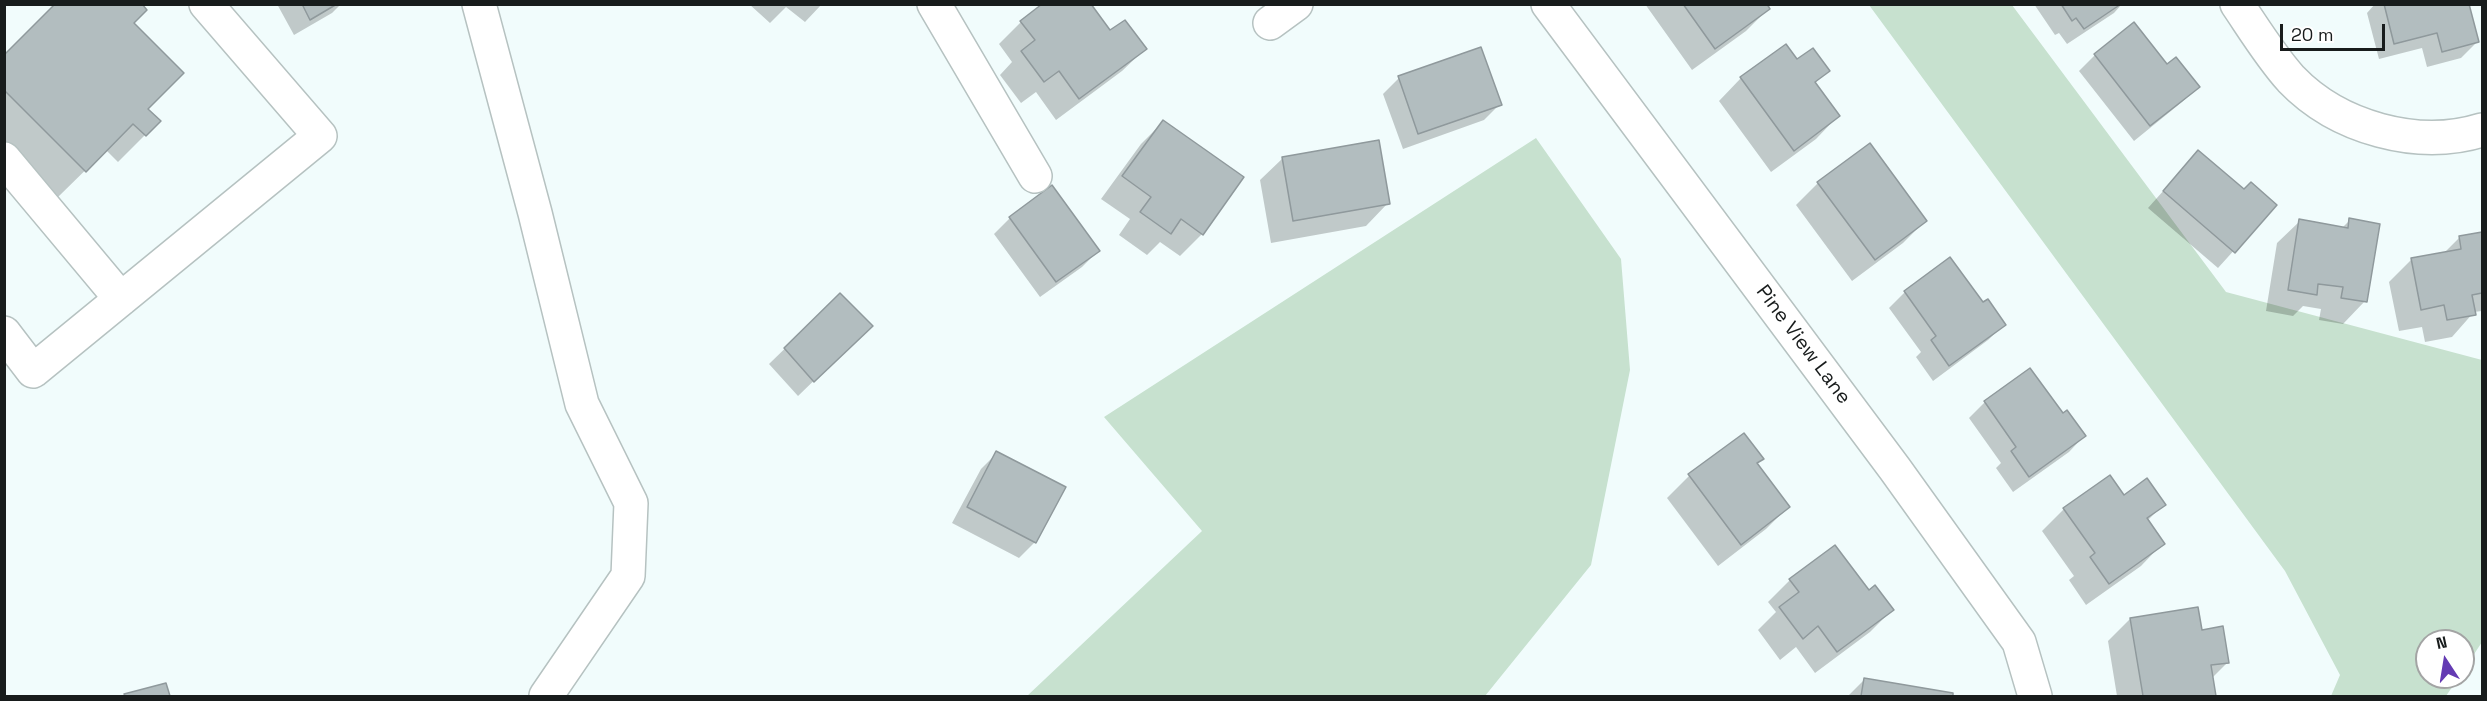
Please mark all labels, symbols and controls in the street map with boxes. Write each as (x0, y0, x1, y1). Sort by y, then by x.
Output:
scale bar (2283, 12, 2388, 50)
text: 20 m (2291, 23, 2334, 46)
street label: Pine View Lane (1750, 281, 1856, 409)
north arrow (2415, 629, 2475, 689)
text: N (2434, 631, 2449, 654)

